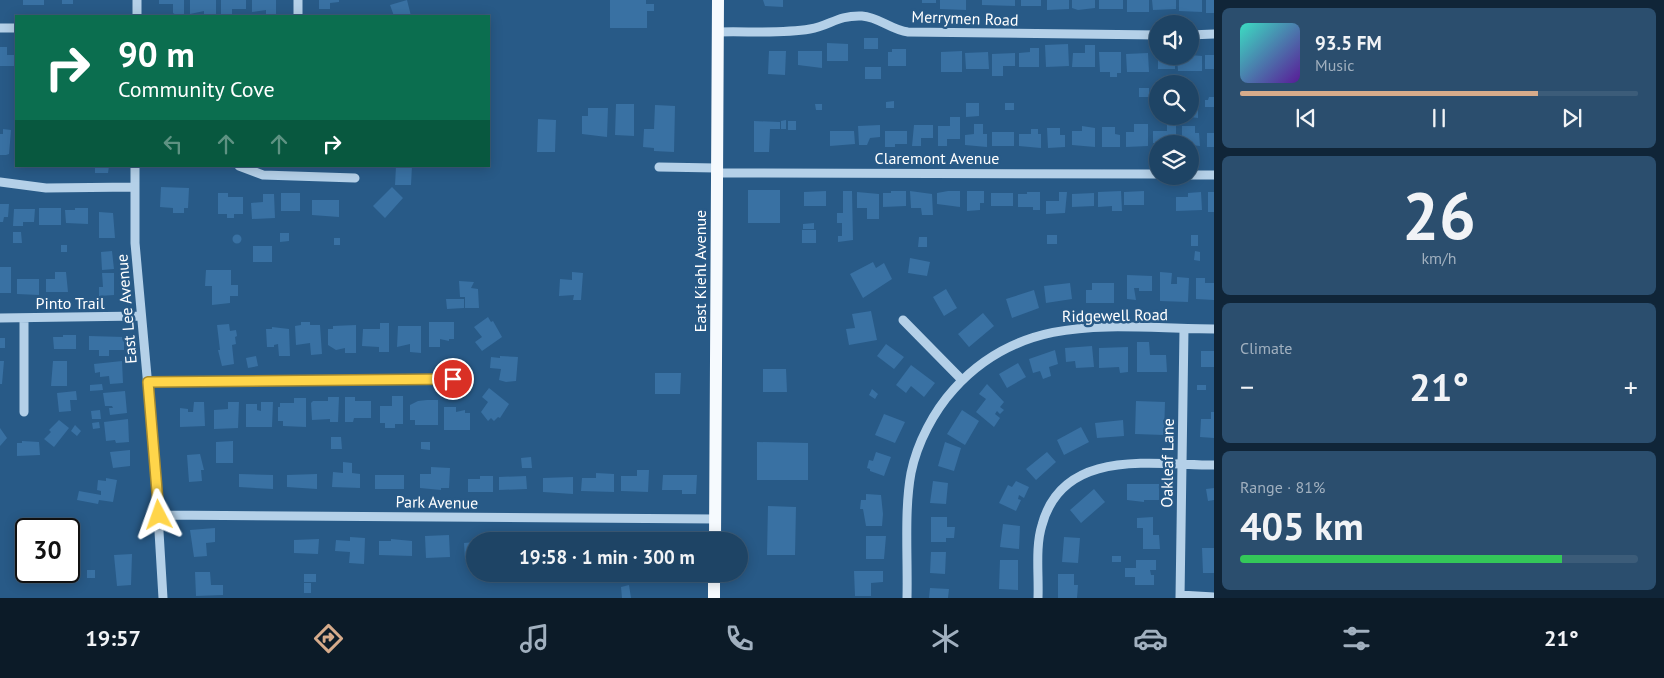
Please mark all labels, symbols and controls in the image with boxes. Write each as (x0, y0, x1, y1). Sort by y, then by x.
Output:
street label: Merrymen Road (911, 6, 1019, 30)
map controls (1149, 15, 1199, 185)
button: sound (1149, 15, 1199, 65)
text: 90 m (118, 31, 195, 77)
text: 93.5 FM (1315, 31, 1382, 55)
icon: right (35, 35, 100, 100)
text: Music (1315, 55, 1355, 75)
text: Community Cove (118, 75, 275, 103)
button: search (1149, 75, 1199, 125)
icon: previous (1292, 104, 1320, 132)
icon: pause (1425, 104, 1453, 132)
icon: next (1558, 104, 1586, 132)
icon: left (159, 130, 187, 158)
icon: ahead (212, 130, 240, 158)
icon: ahead (265, 130, 293, 158)
icon: right (318, 130, 346, 158)
button: layers (1149, 135, 1199, 185)
street label: Claremont Avenue (875, 148, 999, 168)
text: 26 (1402, 173, 1476, 257)
street label: East Kiehl Avenue (690, 210, 710, 332)
text: km/h (1421, 248, 1457, 268)
street label: East Lee Avenue (111, 253, 141, 365)
street label: Pinto Trail (35, 293, 105, 313)
street label: Ridgewell Road (1062, 304, 1168, 326)
text: Climate (1240, 338, 1292, 358)
pin (432, 358, 474, 400)
text: 21° (1409, 362, 1469, 411)
icon: arrive (439, 365, 467, 393)
text: − (1240, 368, 1254, 405)
text: + (1624, 368, 1638, 405)
street label: Oakleaf Lane (1156, 418, 1178, 508)
text: Range · 81% (1240, 477, 1325, 497)
position arrow (132, 488, 184, 540)
street label: Park Avenue (395, 491, 479, 513)
text: 405 km (1240, 501, 1364, 550)
speed limit sign: 30 (15, 518, 80, 583)
text: 19:58 · 1 min · 300 m (519, 545, 695, 569)
icon: directions (311, 621, 346, 656)
icon: music (517, 621, 552, 656)
icon: phone (722, 621, 757, 656)
icon: climate (928, 621, 963, 656)
icon: car (1133, 621, 1168, 656)
icon: filters (1339, 621, 1374, 656)
text: 19:57 (85, 624, 141, 652)
text: 21° (1544, 624, 1579, 652)

